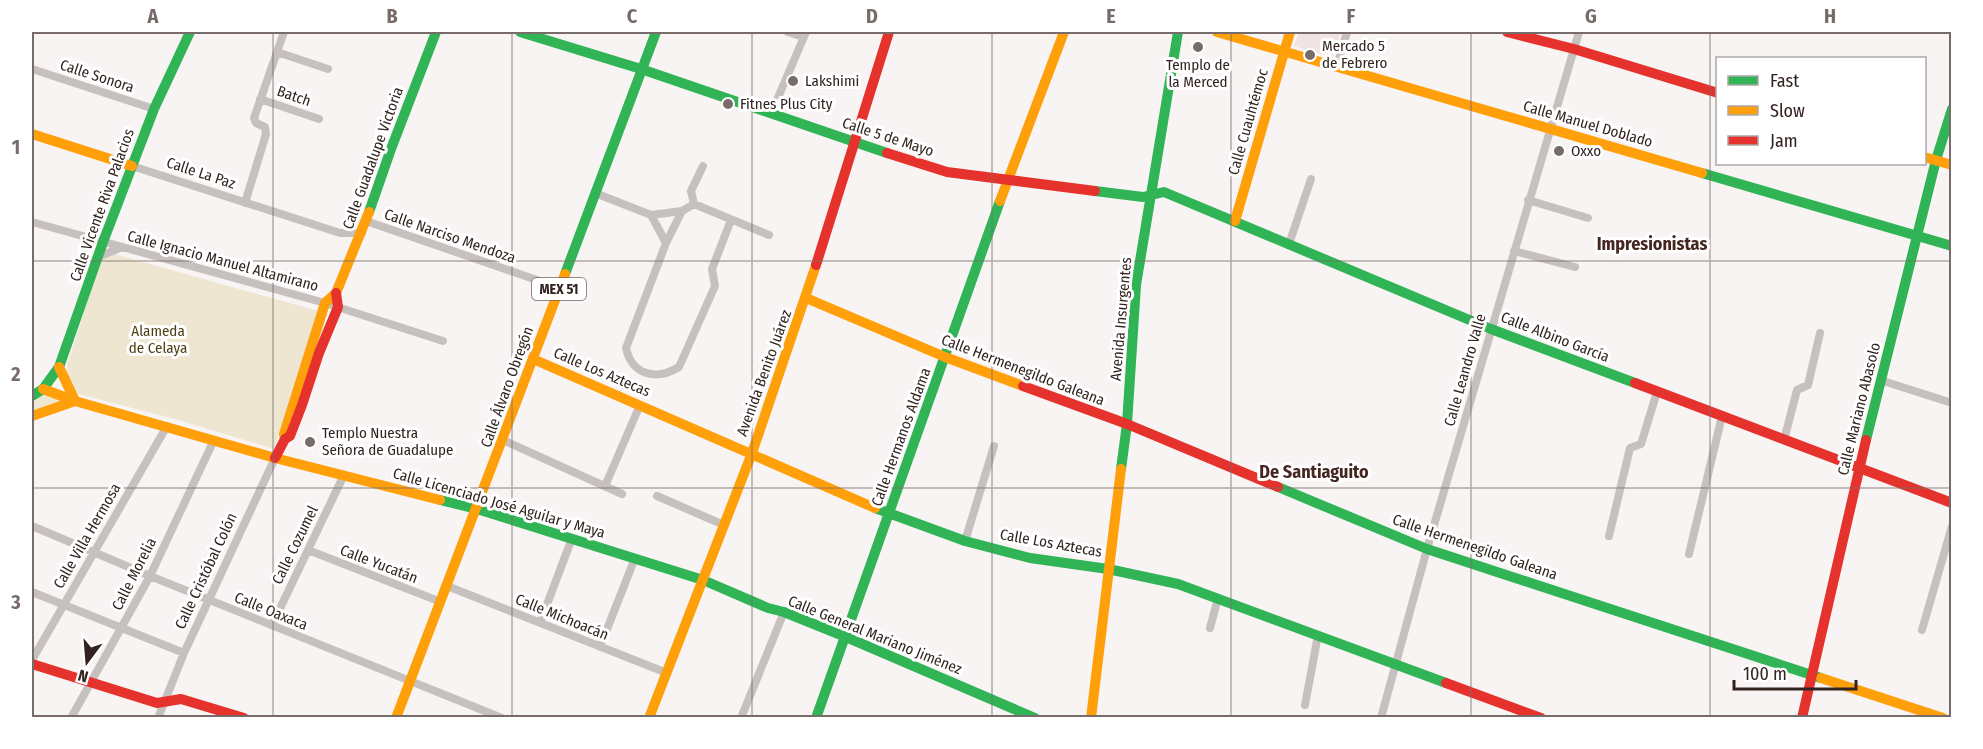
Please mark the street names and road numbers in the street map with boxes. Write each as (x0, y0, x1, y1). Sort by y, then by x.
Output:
street label: Calle Sonora (58, 56, 136, 96)
street label: Calle Cuauhtémoc (1224, 66, 1272, 177)
street label: Batch (275, 82, 313, 110)
street label: Calle Guadalupe Victoria (339, 84, 407, 232)
street label: Calle Manuel Doblado (1521, 97, 1655, 151)
street label: Calle 5 de Mayo (840, 114, 936, 160)
street label: Calle Vicente Riva Palacios (66, 126, 138, 284)
street label: Calle La Paz (164, 153, 238, 193)
street label: Calle Narciso Mendoza (382, 205, 518, 267)
street label: Calle Ignacio Manuel Altamirano (125, 227, 321, 295)
street label: Avenida Insurgentes (1107, 256, 1135, 382)
road number: MEX 51 (532, 278, 586, 300)
street label: Avenida Benito Juárez (733, 307, 795, 439)
street label: Calle Albino García (1498, 308, 1612, 366)
street label: Calle Leandro Valle (1440, 312, 1490, 428)
street label: Calle Álvaro Obregón (477, 324, 537, 450)
street label: Calle Hermenegildo Galeana (939, 331, 1107, 409)
street label: Calle Mariano Abasolo (1834, 341, 1884, 477)
street label: Calle Los Aztecas (551, 344, 653, 400)
street label: Calle Hermanos Aldama (868, 365, 934, 509)
street label: Calle Licenciado José Aguilar y Maya (391, 464, 607, 542)
street label: Calle Villa Hermosa (50, 480, 124, 592)
street label: Calle Cozumel (268, 503, 322, 587)
street label: Calle Cristóbal Colón (171, 510, 241, 632)
street label: Calle Hermenegildo Galeana (1390, 510, 1560, 584)
street label: Calle Los Aztecas (999, 525, 1103, 561)
street label: Calle Morelia (108, 535, 160, 613)
street label: Calle Yucatán (338, 541, 420, 587)
street label: Calle Oaxaca (232, 588, 310, 634)
street label: Calle Michoacán (513, 590, 611, 644)
street label: Calle General Mariano Jiménez (785, 592, 965, 678)

